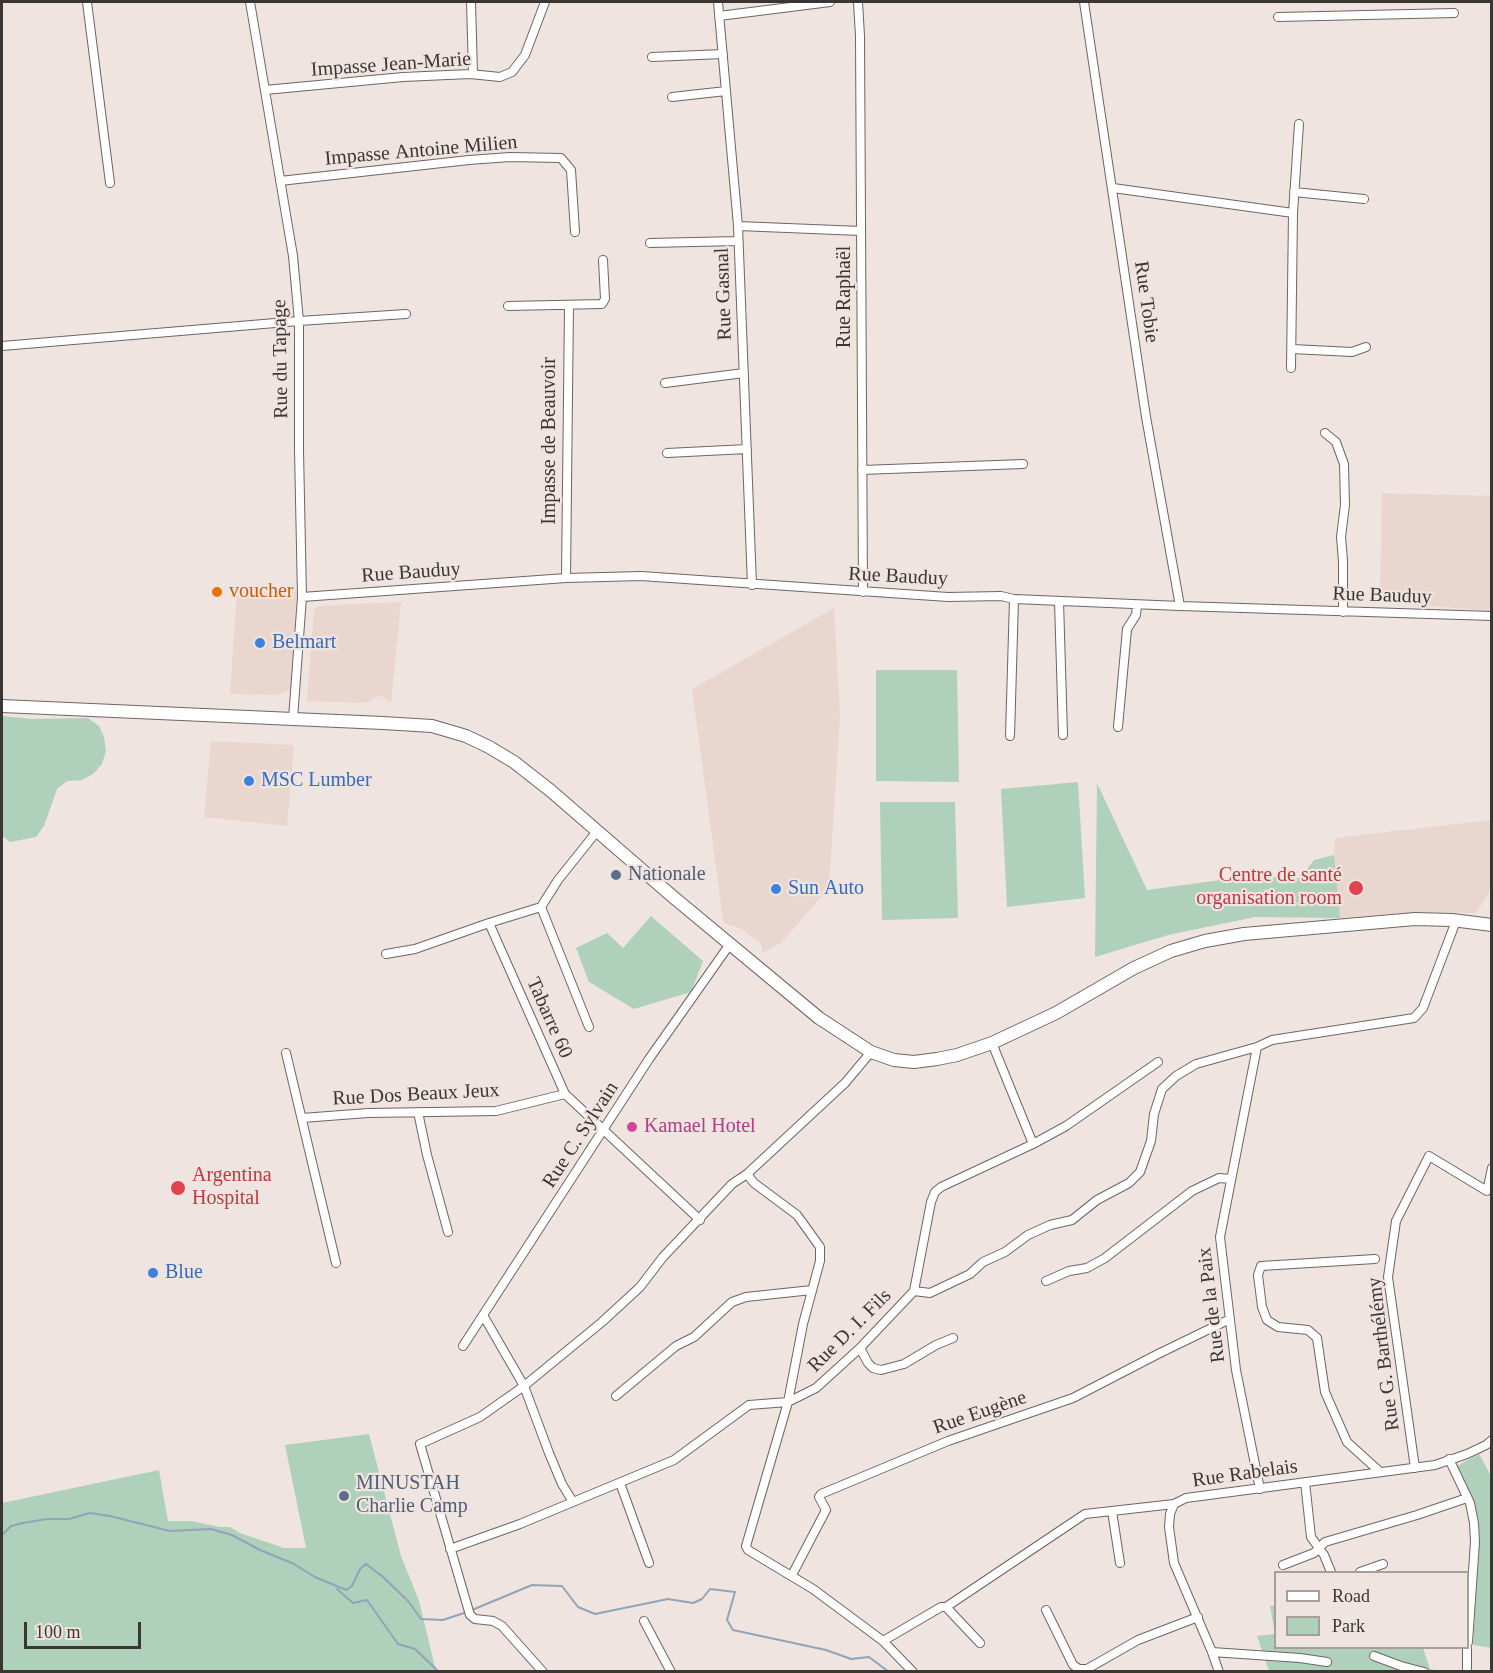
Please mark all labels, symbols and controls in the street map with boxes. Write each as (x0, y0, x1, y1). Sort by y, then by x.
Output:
street label: Impasse Jean-Marie (310, 47, 472, 83)
street label: Impasse Antoine Milien (324, 131, 518, 171)
street label: Rue Raphaël (833, 246, 857, 348)
street label: Rue Gasnal (710, 247, 738, 341)
street label: Rue Tobie (1128, 259, 1164, 345)
street label: Rue du Tapage (268, 299, 294, 419)
street label: Impasse de Beauvoir (538, 357, 562, 525)
street label: Rue Bauduy (361, 558, 461, 588)
street label: Rue Bauduy (848, 562, 948, 592)
place label: voucher (229, 580, 293, 604)
street label: Rue Bauduy (1332, 582, 1432, 610)
marker: voucher (210, 585, 224, 599)
place label: Belmart (272, 631, 336, 655)
marker: Belmart (253, 636, 267, 650)
place label: MSC Lumber (261, 769, 372, 793)
marker: MSC Lumber (242, 774, 256, 788)
place label: Nationale (628, 863, 706, 887)
place label: Centre de santé organisation room (1196, 864, 1342, 911)
marker: Nationale (609, 868, 623, 882)
place label: Sun Auto (788, 877, 864, 901)
marker: Centre de santé organisation room (1347, 879, 1365, 897)
marker: Sun Auto (769, 882, 783, 896)
street label: Tabarre 60 (521, 974, 577, 1062)
street label: Rue C. Sylvain (538, 1077, 624, 1193)
street label: Rue Dos Beaux Jeux (332, 1079, 500, 1111)
place label: Kamael Hotel (644, 1115, 756, 1139)
marker: Kamael Hotel (625, 1120, 639, 1134)
place label: Argentina Hospital (192, 1164, 272, 1211)
marker: Argentina Hospital (169, 1179, 187, 1197)
street label: Rue de la Paix (1193, 1246, 1231, 1364)
place label: Blue (165, 1261, 203, 1285)
marker: Blue (146, 1266, 160, 1280)
street label: Rue G. Barthélémy (1363, 1276, 1405, 1432)
street label: Rue D. I. Fils (803, 1284, 897, 1378)
street label: Rue Eugène (930, 1386, 1030, 1440)
street label: Rue Rabelais (1191, 1455, 1299, 1493)
place label: MINUSTAH Charlie Camp (356, 1472, 468, 1519)
marker: MINUSTAH Charlie Camp (337, 1489, 351, 1503)
legend (1274, 1571, 1469, 1649)
text: Road (1332, 1586, 1370, 1606)
scale bar (27, 1610, 144, 1648)
text: Park (1332, 1616, 1365, 1636)
text: 100 m (35, 1622, 81, 1642)

